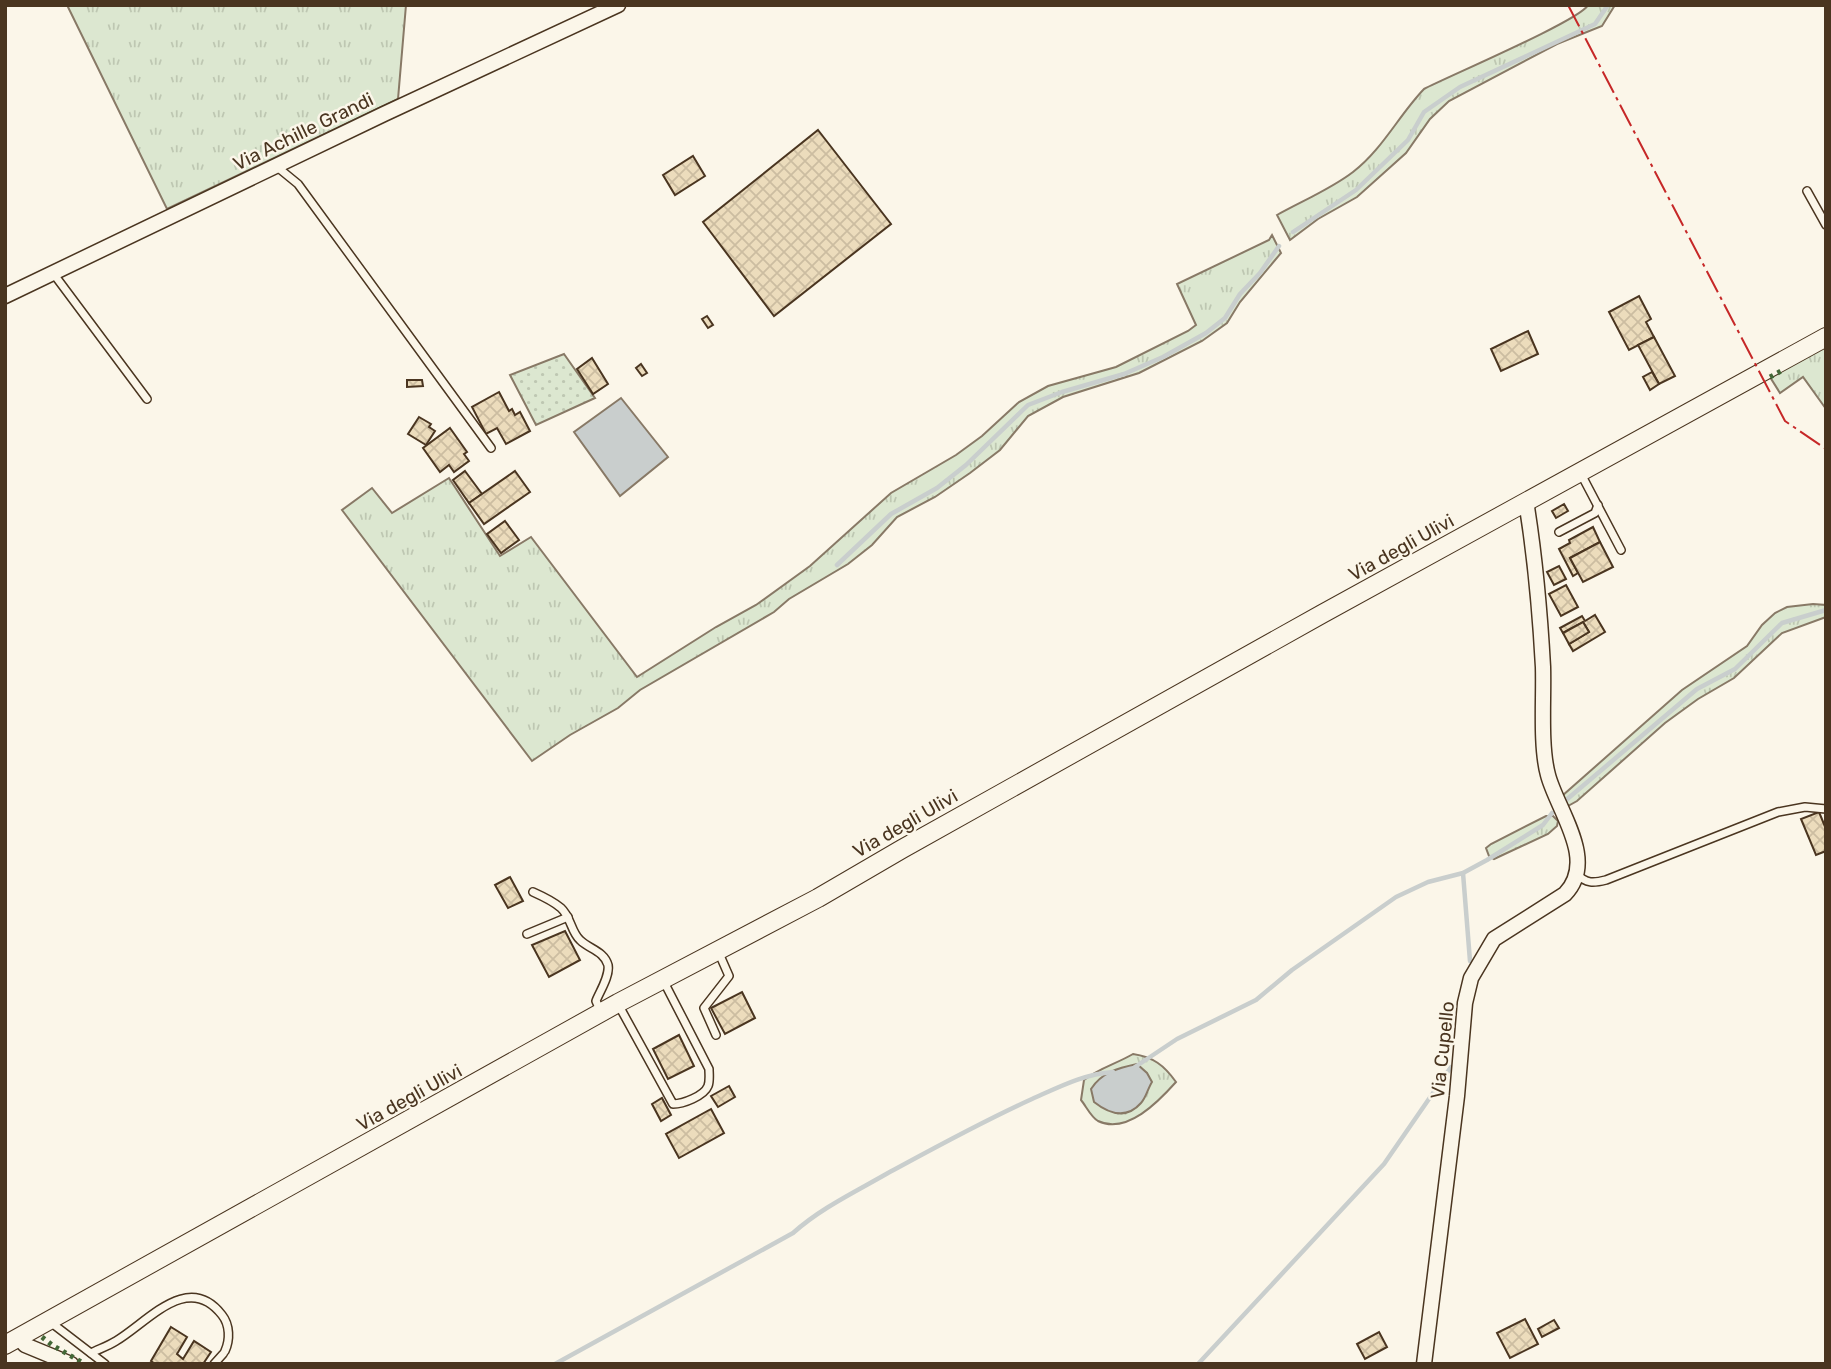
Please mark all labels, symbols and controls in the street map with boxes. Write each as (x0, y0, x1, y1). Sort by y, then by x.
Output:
street label: Via Achille Grandi (229, 88, 377, 175)
street label: Via degli Ulivi (1345, 509, 1458, 586)
street label: Via degli Ulivi (849, 784, 962, 863)
street label: Via Cupello (1426, 1000, 1459, 1100)
street label: Via degli Ulivi (353, 1059, 466, 1136)

